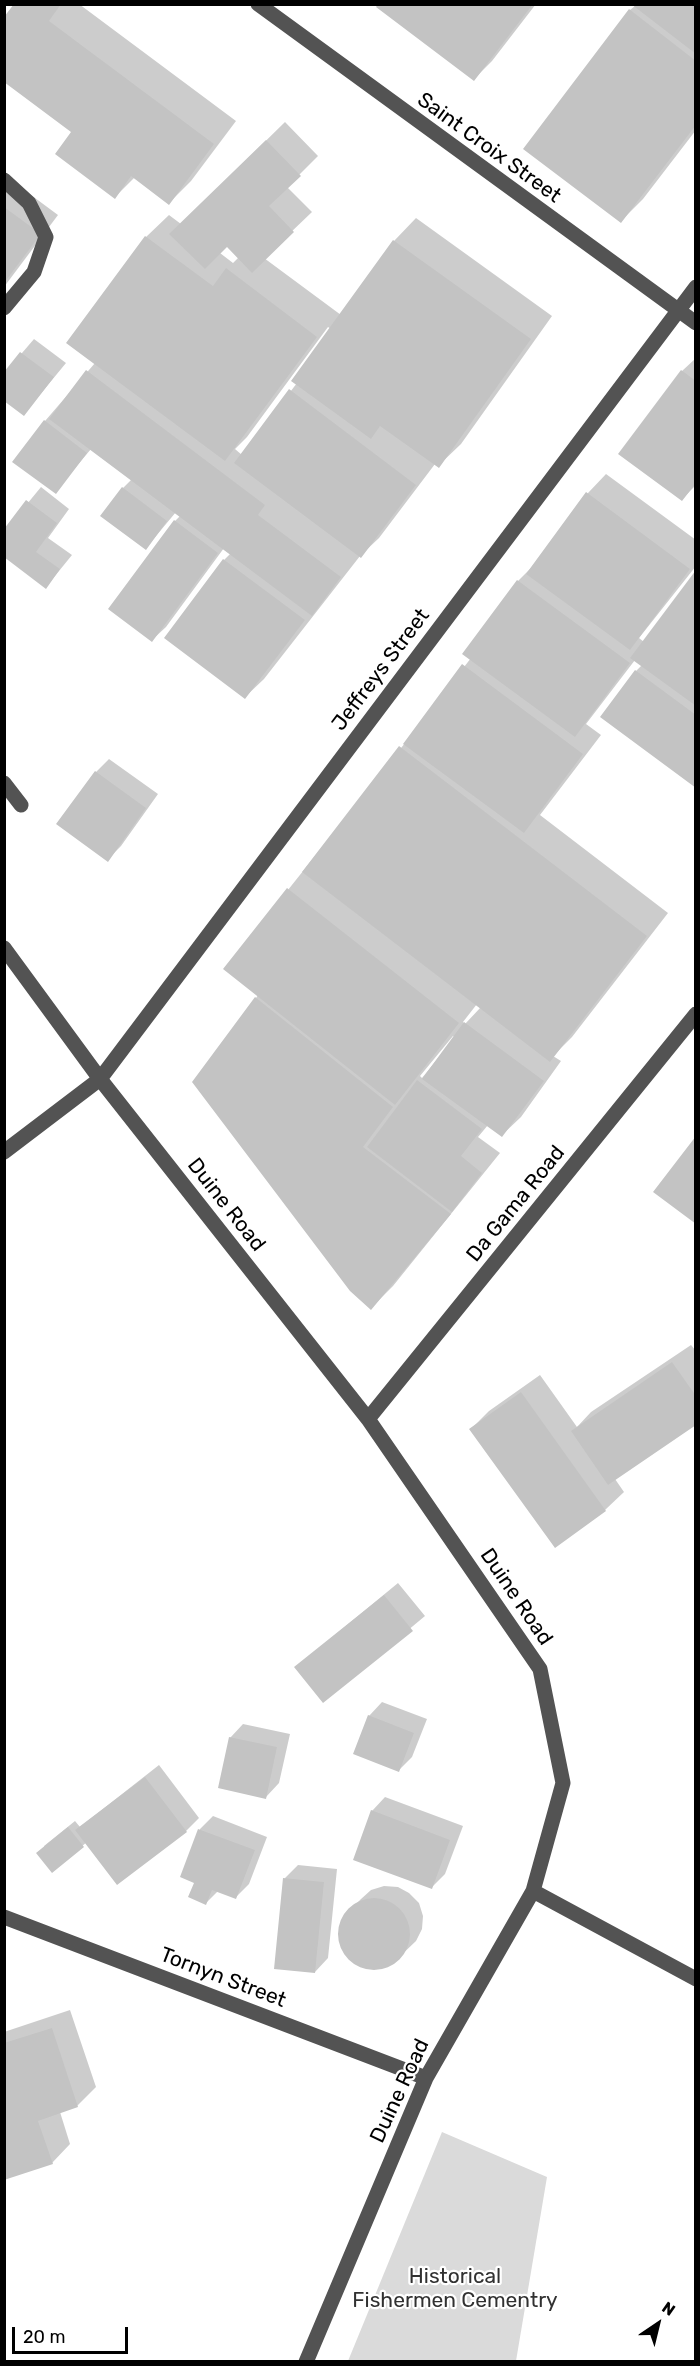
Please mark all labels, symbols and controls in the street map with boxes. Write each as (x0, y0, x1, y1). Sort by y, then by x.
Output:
street label: Saint Croix Street (412, 87, 566, 209)
street label: Jeffreys Street (327, 604, 435, 736)
street label: Da Gama Road (461, 1141, 571, 1267)
street label: Duine Road (182, 1153, 270, 1257)
street label: Duine Road (474, 1544, 558, 1650)
street label: Tornyn Street (157, 1942, 289, 2014)
street label: Duine Road (365, 2035, 435, 2147)
park label: Historical Fishermen Cementry (352, 2264, 558, 2314)
north arrow (628, 2294, 688, 2354)
text: N (658, 2298, 679, 2320)
scale bar (15, 2315, 130, 2353)
text: 20 m (23, 2326, 65, 2348)

